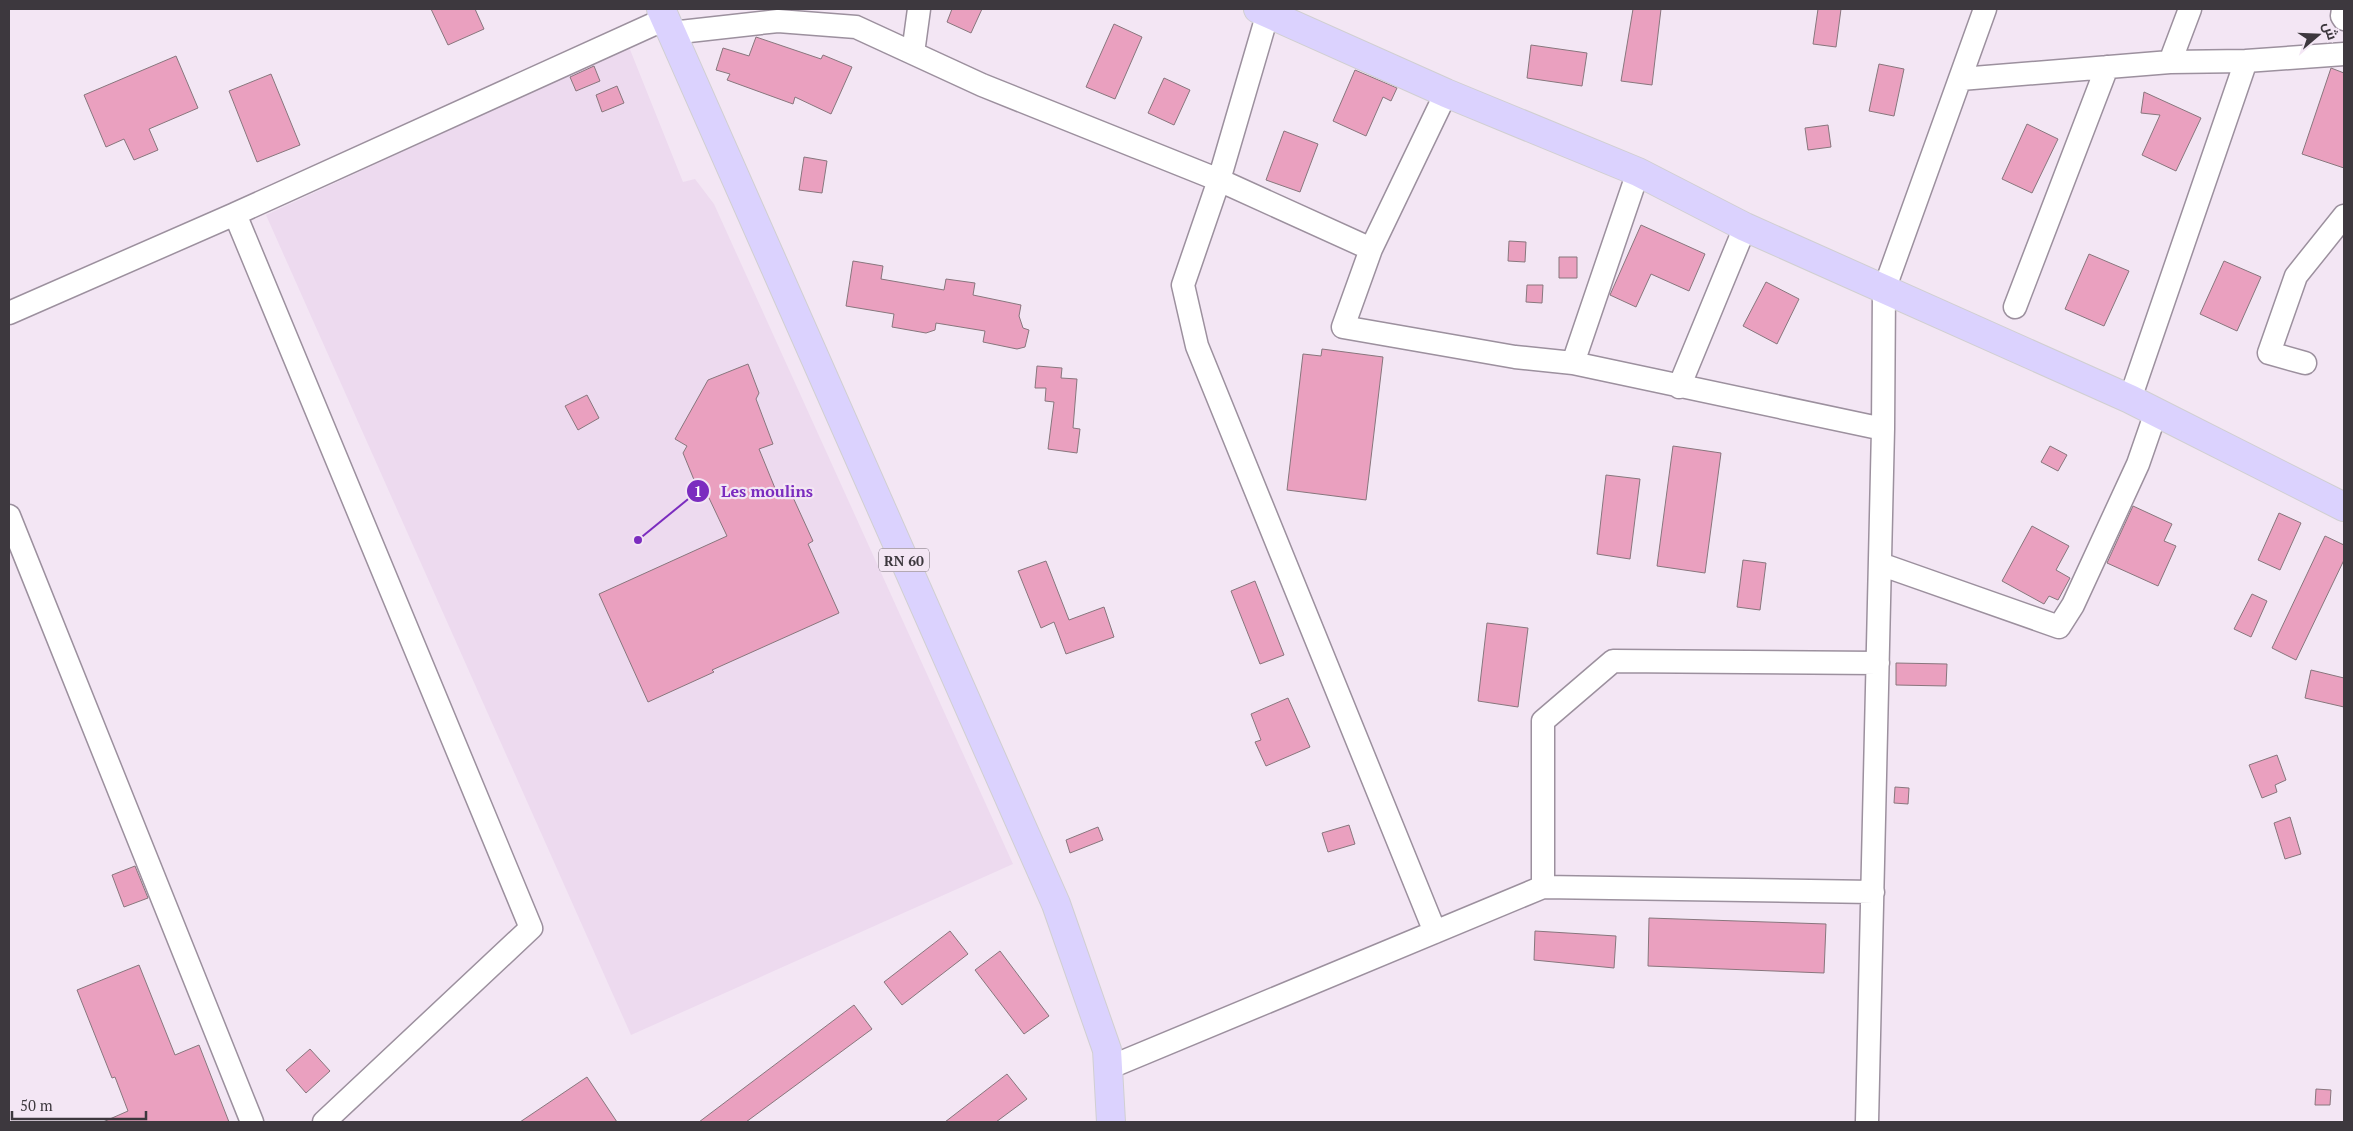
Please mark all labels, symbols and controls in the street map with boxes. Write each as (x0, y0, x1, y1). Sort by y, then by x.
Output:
north arrow (2293, 10, 2343, 60)
text: ش (2319, 19, 2343, 42)
callout: Les moulins (686, 476, 823, 507)
text: Les moulins (721, 480, 813, 502)
text: 1 (694, 481, 702, 501)
road number: RN 60 (879, 548, 929, 572)
scale bar (12, 1088, 146, 1120)
text: 50 m (20, 1095, 53, 1115)

